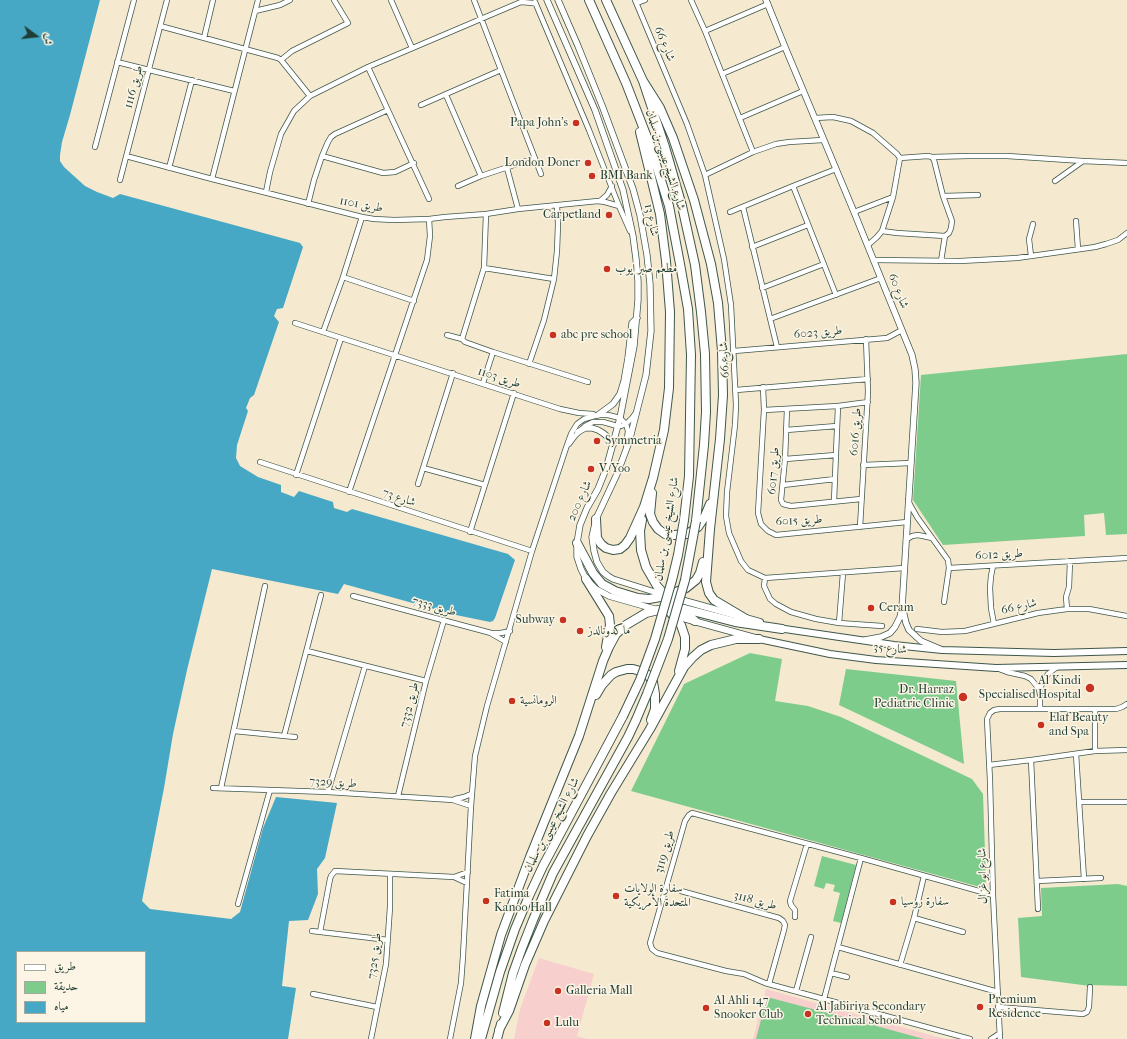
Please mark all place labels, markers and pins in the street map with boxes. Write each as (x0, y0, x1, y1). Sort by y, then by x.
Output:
place label: Papa John's (510, 116, 568, 130)
marker: Papa John's (571, 118, 581, 128)
place label: London Doner (505, 156, 580, 170)
marker: London Doner (583, 158, 593, 168)
place label: BMI Bank (600, 169, 653, 183)
marker: BMI Bank (587, 171, 597, 181)
place label: Carpetland (543, 208, 601, 222)
marker: Carpetland (604, 210, 614, 220)
place label: مطعم صبر ايوب (615, 262, 677, 276)
marker: مطعم صبر ايوب (602, 264, 612, 274)
place label: abc pre school (561, 328, 632, 342)
marker: abc pre school (548, 330, 558, 340)
place label: Symmetria (605, 434, 662, 448)
marker: Symmetria (592, 436, 602, 446)
place label: V. Yoo (599, 462, 630, 476)
marker: V. Yoo (586, 464, 596, 474)
place label: Ceram (879, 601, 914, 615)
marker: Ceram (866, 603, 876, 613)
place label: Subway (516, 613, 555, 627)
marker: Subway (558, 615, 568, 625)
place label: ماكدونالدز (588, 624, 631, 638)
marker: ماكدونالدز (575, 626, 585, 636)
place label: Al Kindi Specialised Hospital (979, 674, 1081, 702)
marker: Al Kindi Specialised Hospital (1084, 682, 1096, 694)
place label: Dr. Harraz Pediatric Clinic (874, 683, 954, 711)
marker: Dr. Harraz Pediatric Clinic (957, 691, 969, 703)
place label: الرومانسية (520, 694, 557, 708)
marker: الرومانسية (507, 696, 517, 706)
place label: Elaf Beauty and Spa (1049, 711, 1108, 739)
marker: Elaf Beauty and Spa (1036, 720, 1046, 730)
place label: سفارة الولايات المتحدة الأمريكية (624, 882, 691, 910)
place label: Fatima Kanoo Hall (494, 887, 552, 915)
marker: سفارة الولايات المتحدة الأمريكية (611, 891, 621, 901)
place label: سفارة روسيا (901, 895, 949, 909)
marker: Fatima Kanoo Hall (481, 896, 491, 906)
marker: سفارة روسيا (888, 897, 898, 907)
place label: Galleria Mall (566, 984, 632, 998)
marker: Galleria Mall (553, 986, 563, 996)
place label: Premium Residence (988, 993, 1041, 1021)
place label: Al Ahli 147 Snooker Club (714, 994, 783, 1022)
place label: Al Jabiriya Secondary Technical School (816, 1000, 926, 1028)
marker: Premium Residence (975, 1002, 985, 1012)
marker: Al Ahli 147 Snooker Club (701, 1003, 711, 1013)
marker: Al Jabiriya Secondary Technical School (803, 1009, 813, 1019)
place label: Lulu (555, 1016, 579, 1030)
marker: Lulu (542, 1018, 552, 1028)

